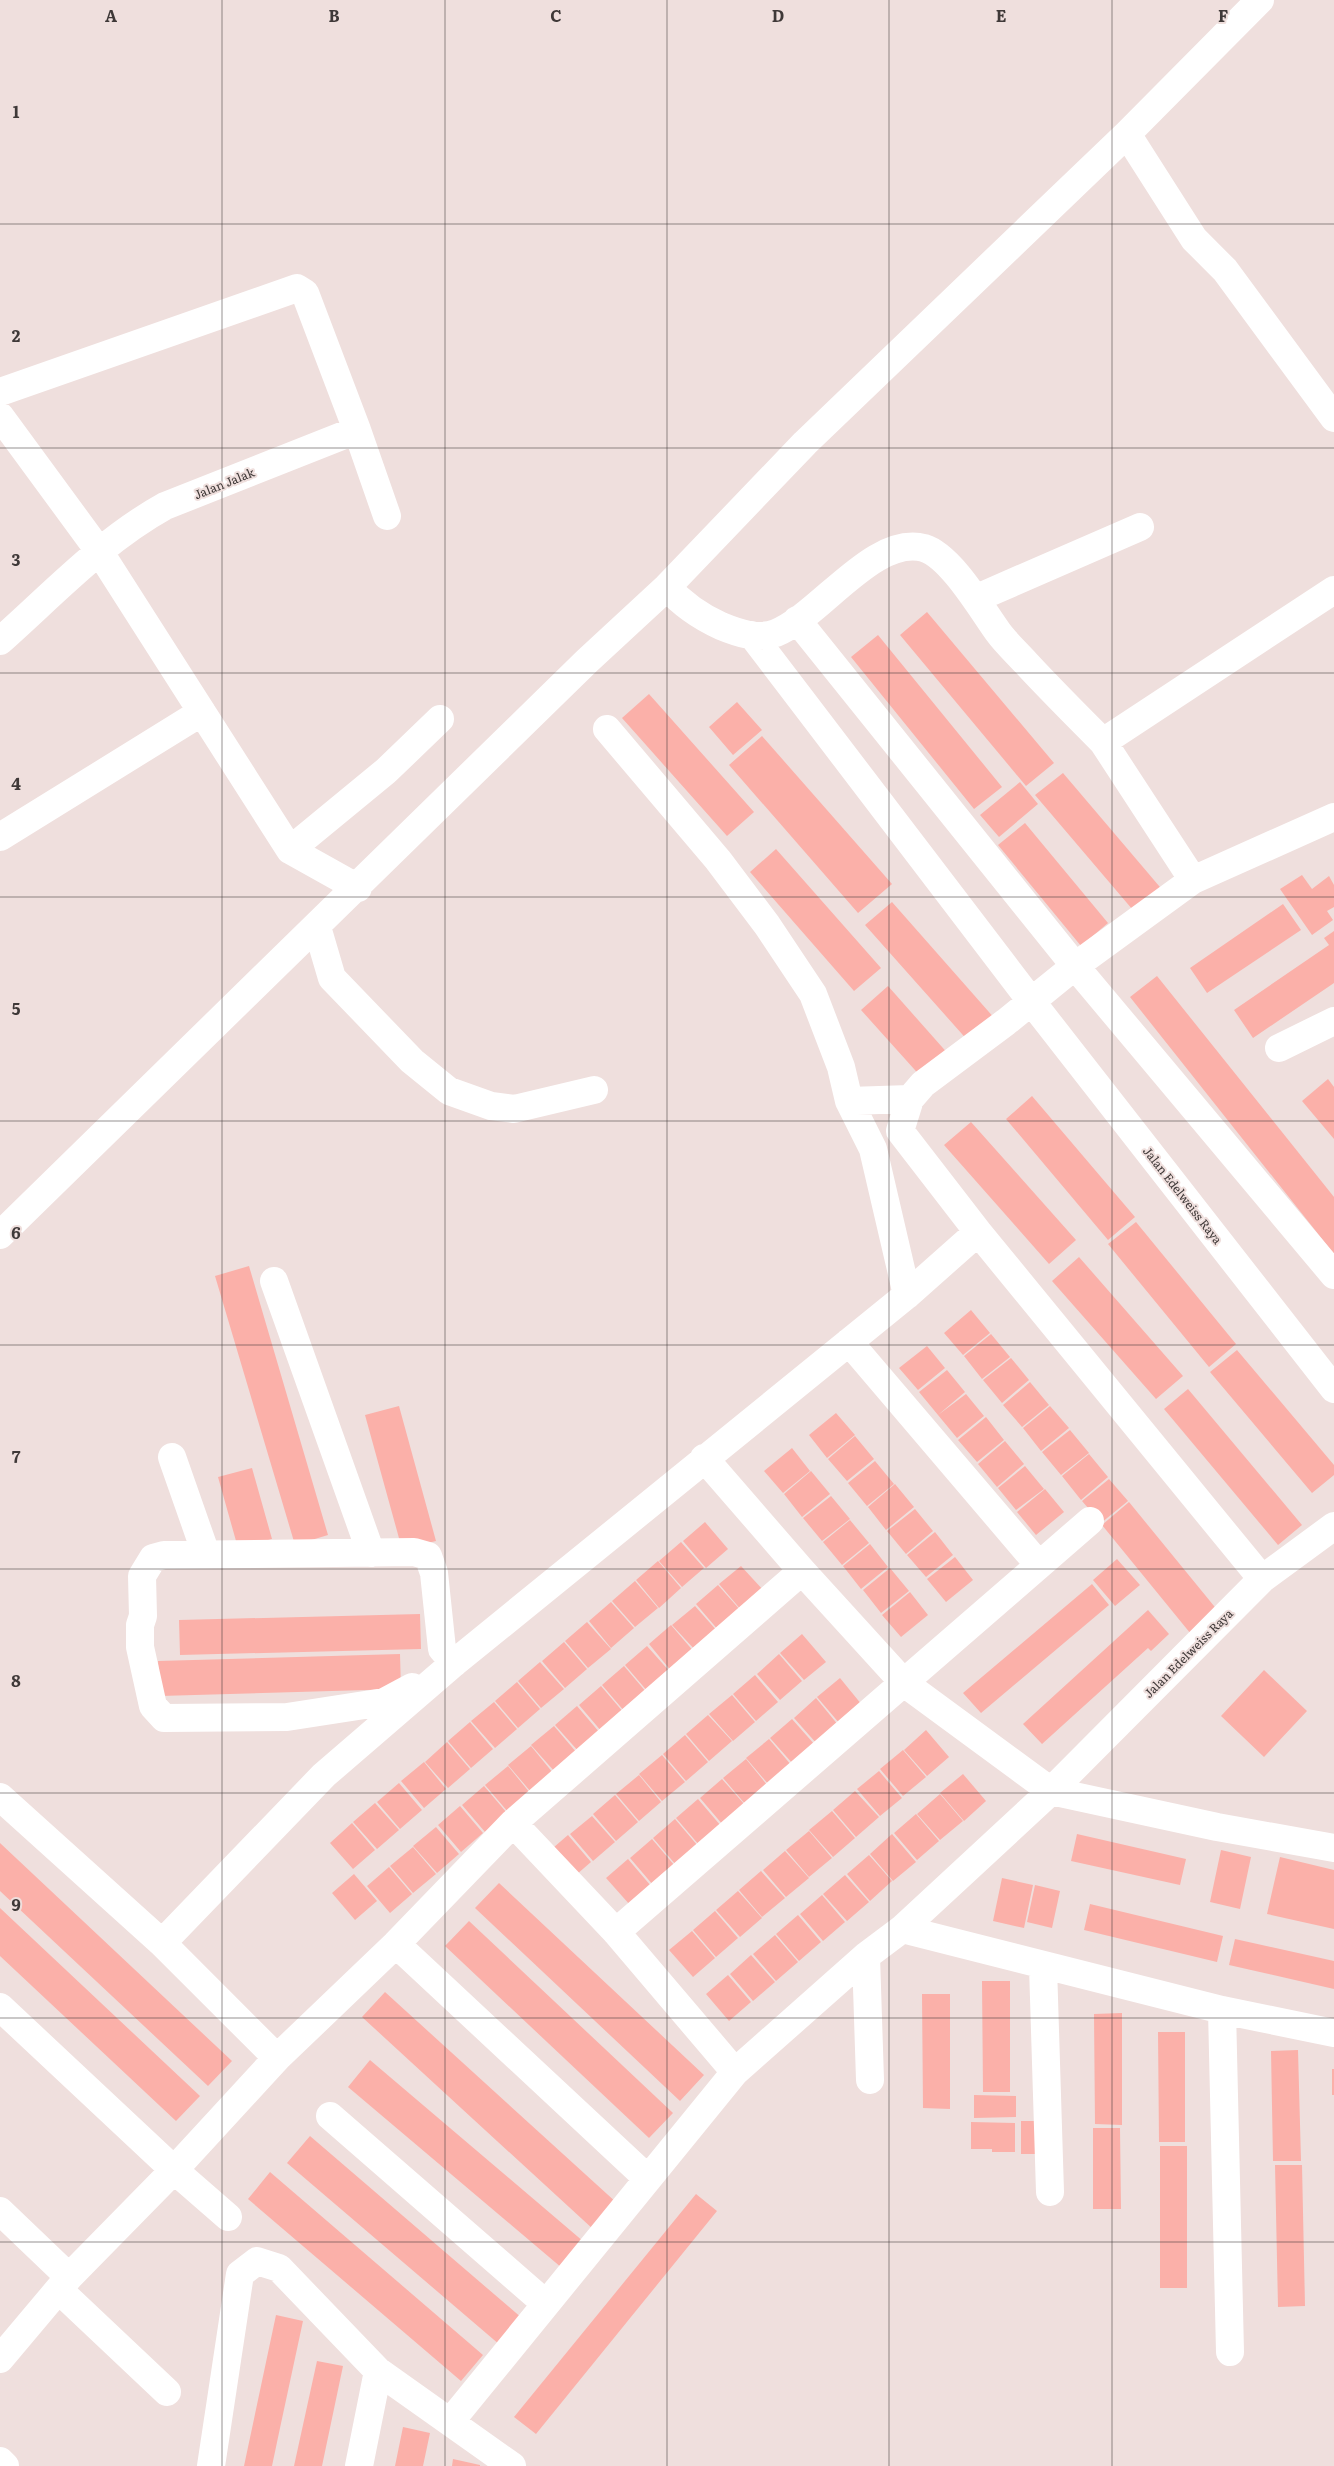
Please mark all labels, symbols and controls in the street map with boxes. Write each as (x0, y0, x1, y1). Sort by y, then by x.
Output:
text: A (105, 3, 117, 27)
text: B (328, 3, 340, 27)
text: C (550, 3, 562, 27)
text: D (772, 3, 784, 27)
text: E (996, 3, 1007, 27)
text: F (1218, 3, 1228, 27)
text: 1 (13, 99, 20, 123)
text: 2 (12, 323, 21, 347)
street label: Jalan Jalak (191, 462, 258, 503)
text: 3 (12, 547, 21, 571)
text: 4 (11, 771, 21, 795)
text: 5 (12, 996, 21, 1020)
street label: Jalan Edelweiss Raya (1139, 1142, 1227, 1248)
text: 6 (11, 1220, 21, 1244)
text: 7 (12, 1444, 21, 1468)
street label: Jalan Edelweiss Raya (1139, 1604, 1237, 1702)
text: 8 (11, 1668, 21, 1692)
text: 9 (11, 1892, 21, 1916)

